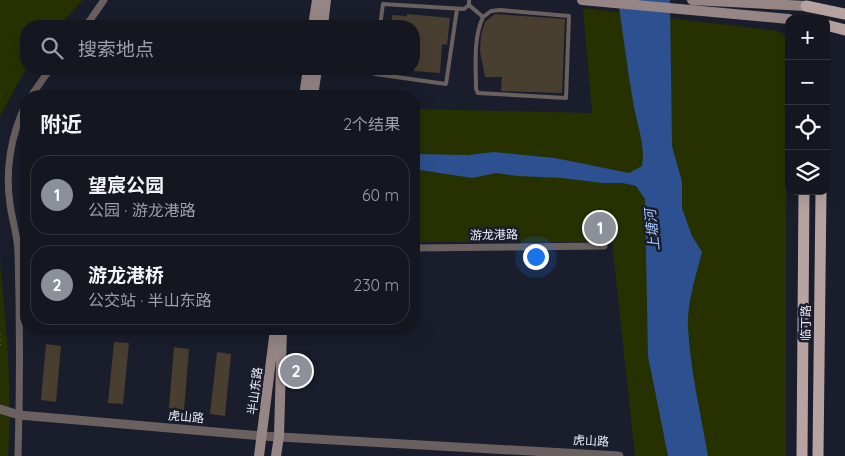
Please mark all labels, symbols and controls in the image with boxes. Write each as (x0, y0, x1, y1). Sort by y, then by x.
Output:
map controls (785, 15, 830, 195)
button: + (785, 15, 830, 60)
search box (20, 20, 420, 75)
icon: search (38, 34, 66, 62)
text: 搜索地点 (78, 37, 154, 61)
button: − (785, 60, 830, 105)
button: locate (785, 105, 830, 150)
text: 附近 (40, 111, 82, 137)
text: 2个结果 (343, 114, 400, 134)
button: layers (785, 150, 830, 195)
text: 望宸公园 (88, 173, 164, 197)
text: 1 (54, 185, 60, 205)
text: 60 m (362, 185, 399, 205)
text: 公园 · 游龙港路 (88, 200, 196, 220)
water label: 上塘河 (641, 205, 663, 252)
pin: 1 (584, 209, 616, 247)
street label: 游龙港路 (470, 227, 518, 242)
your location (523, 244, 549, 270)
text: 游龙港桥 (88, 263, 164, 287)
text: 2 (52, 275, 62, 295)
text: 230 m (353, 275, 399, 295)
text: 公交站 · 半山东路 (88, 290, 212, 310)
street label: 临丁路 (798, 305, 813, 341)
pin: 2 (280, 352, 312, 390)
street label: 半山东路 (244, 366, 265, 416)
street label: 虎山路 (167, 407, 205, 426)
street label: 虎山路 (573, 432, 609, 449)

